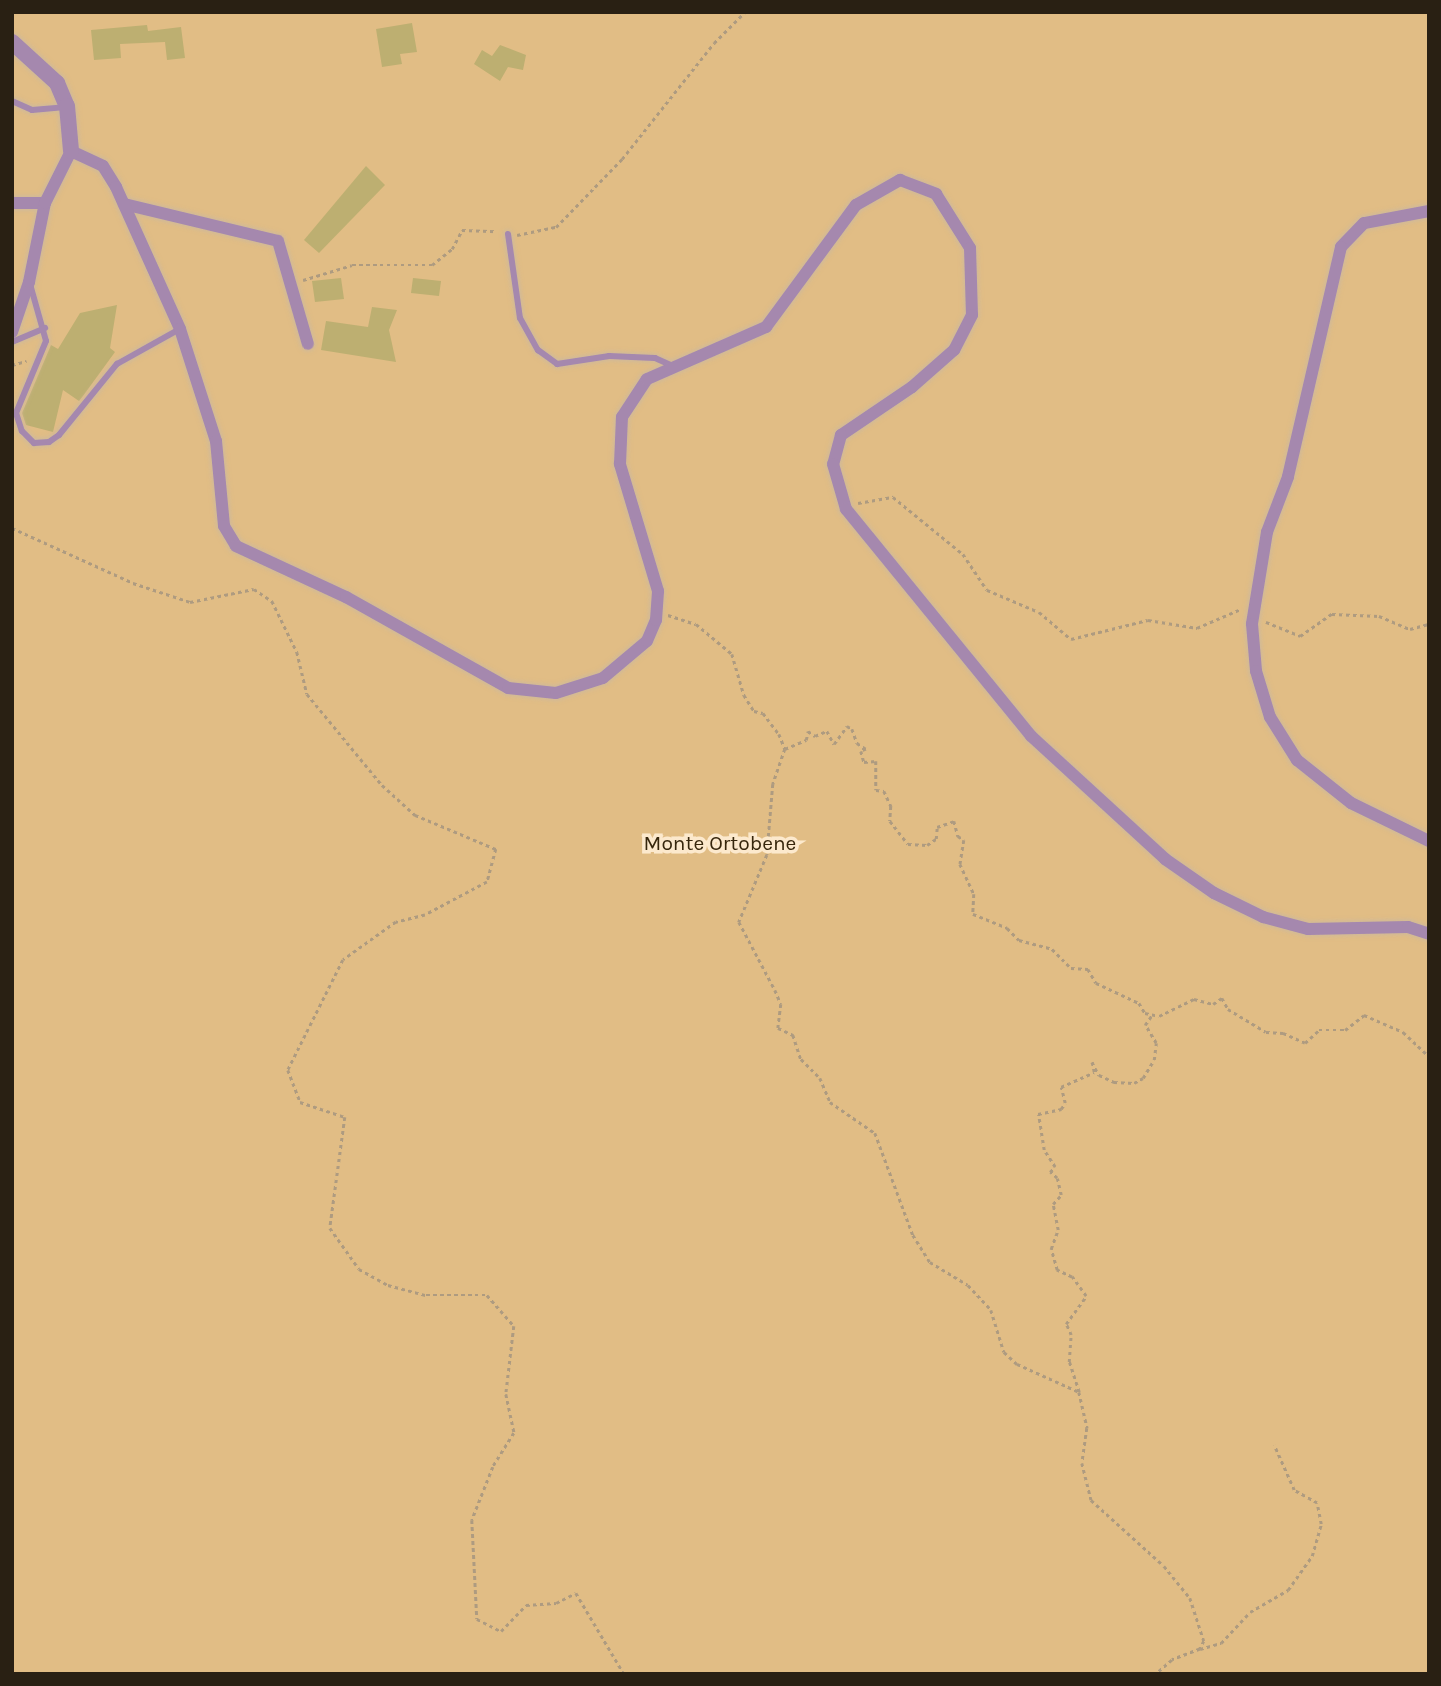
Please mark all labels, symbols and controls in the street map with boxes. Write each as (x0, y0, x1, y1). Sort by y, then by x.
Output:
park label: Monte Ortobene (644, 830, 796, 856)

